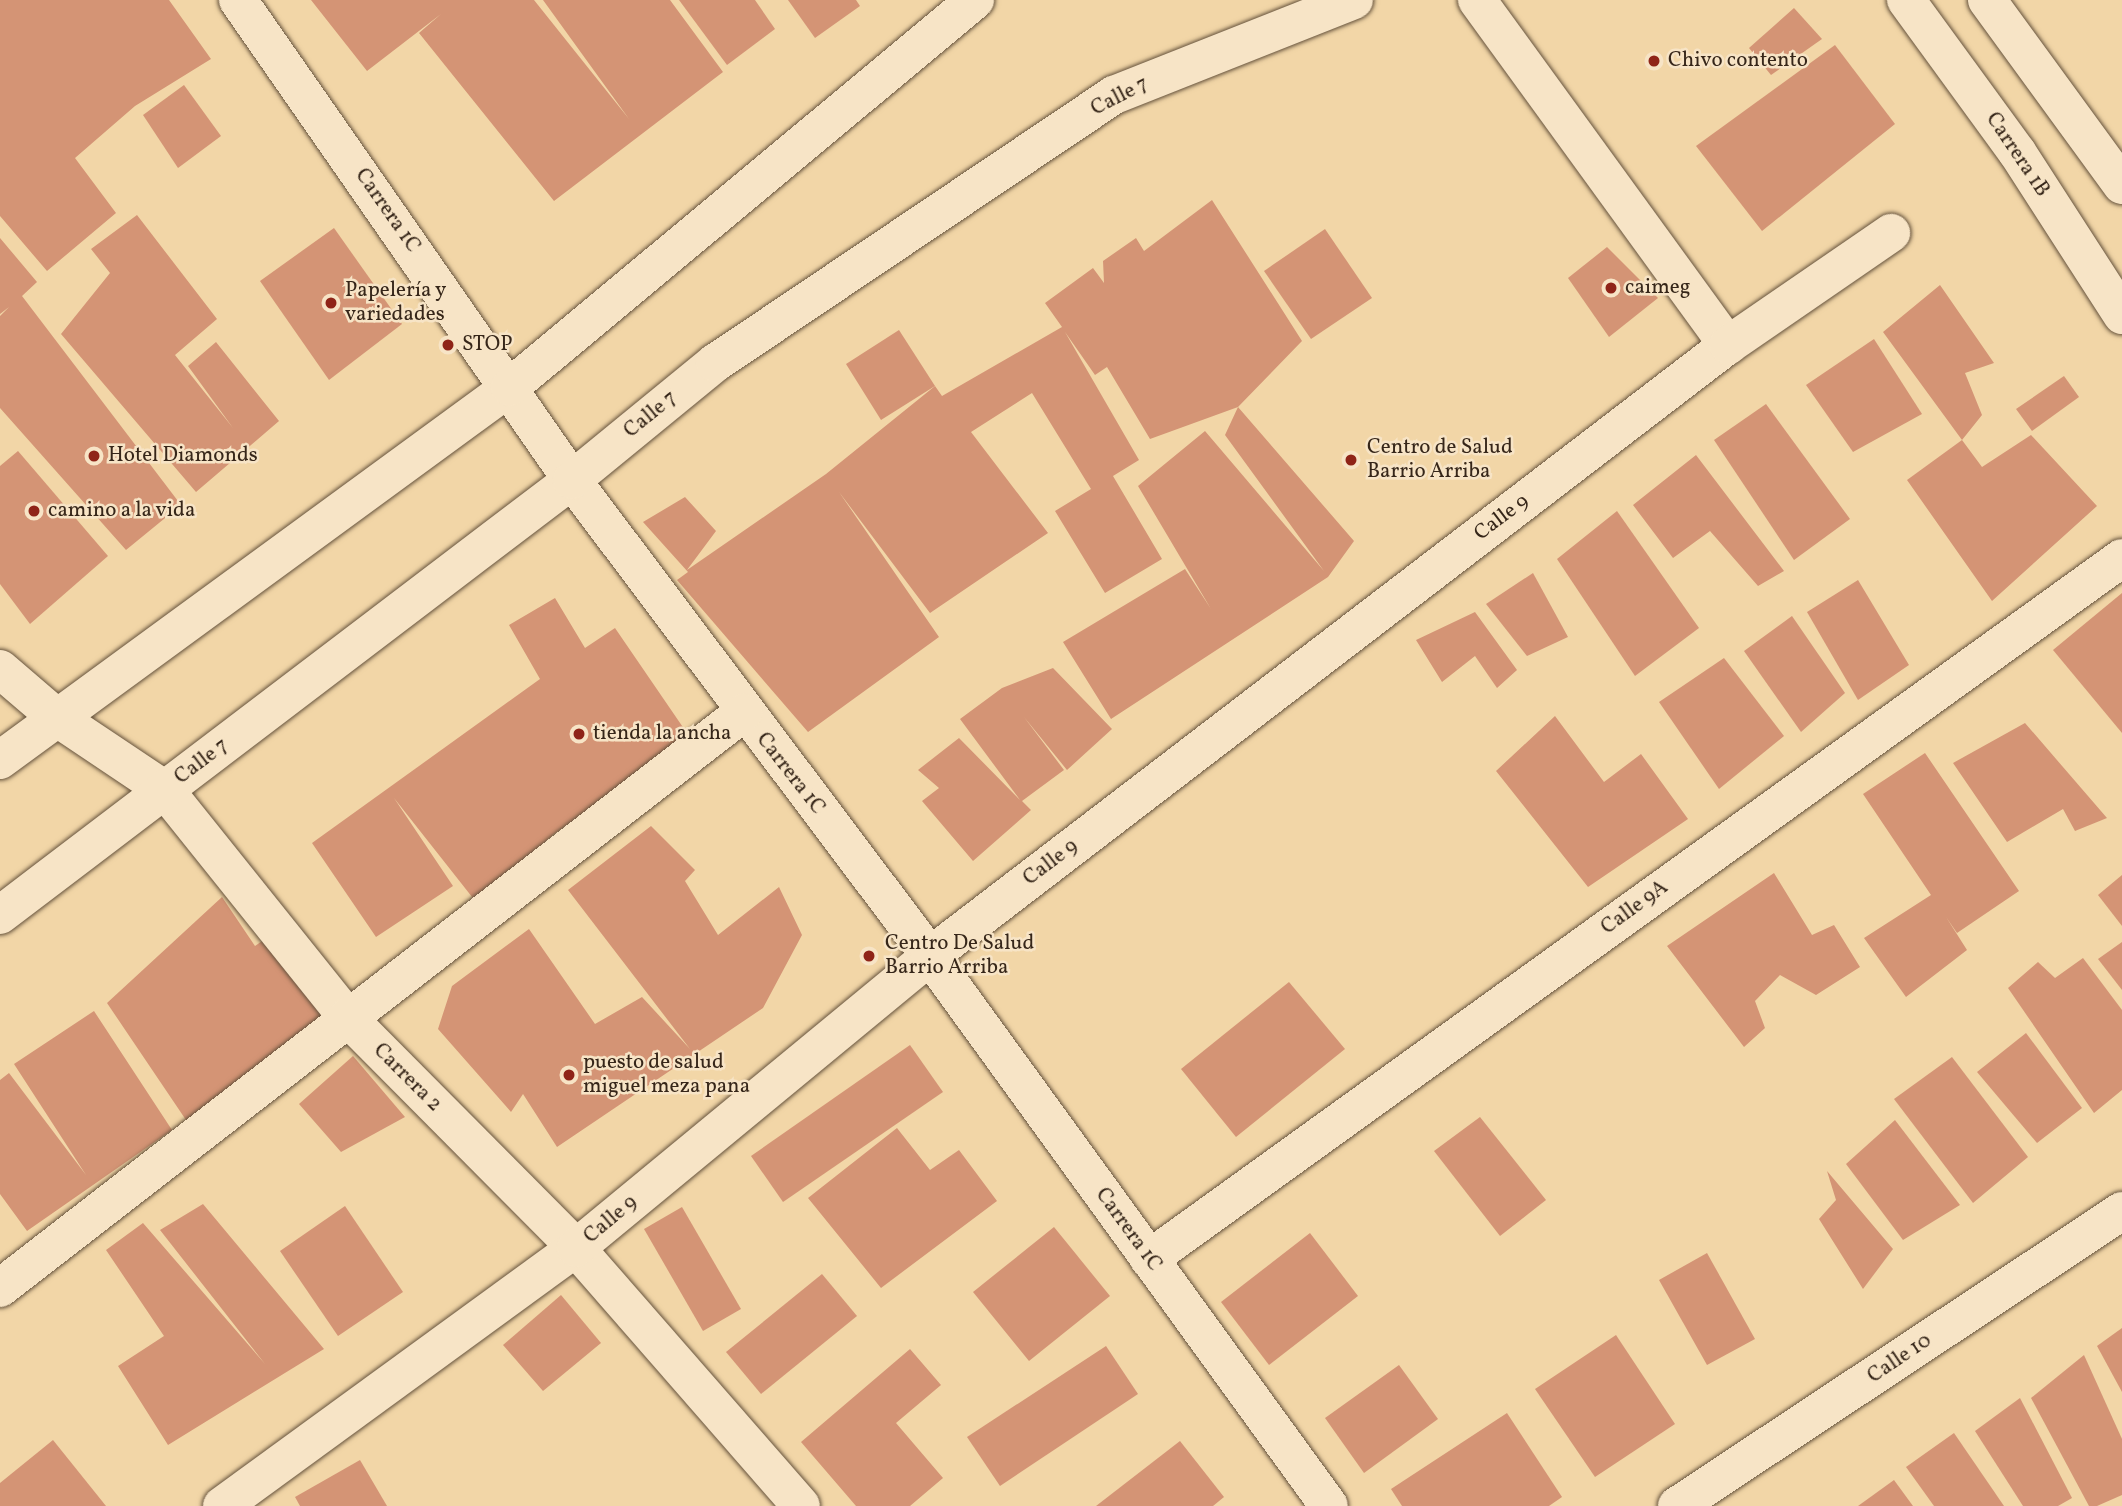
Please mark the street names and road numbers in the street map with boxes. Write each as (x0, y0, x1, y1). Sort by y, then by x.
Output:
street label: Calle 7 (1087, 72, 1153, 122)
street label: Carrera 1B (1980, 108, 2054, 202)
street label: Carrera 1C (349, 164, 425, 258)
street label: Calle 7 (619, 386, 683, 444)
street label: Calle 9 (1470, 489, 1534, 547)
street label: Carrera 1C (750, 728, 830, 820)
street label: Calle 7 (170, 734, 234, 790)
street label: Calle 9 (1019, 834, 1083, 892)
street label: Calle 9A (1597, 875, 1673, 941)
street label: Carrera 2 (368, 1039, 446, 1117)
street label: Carrera 1C (1089, 1183, 1167, 1277)
street label: Calle 9 (579, 1190, 643, 1250)
street label: Calle 10 (1863, 1329, 1937, 1389)

